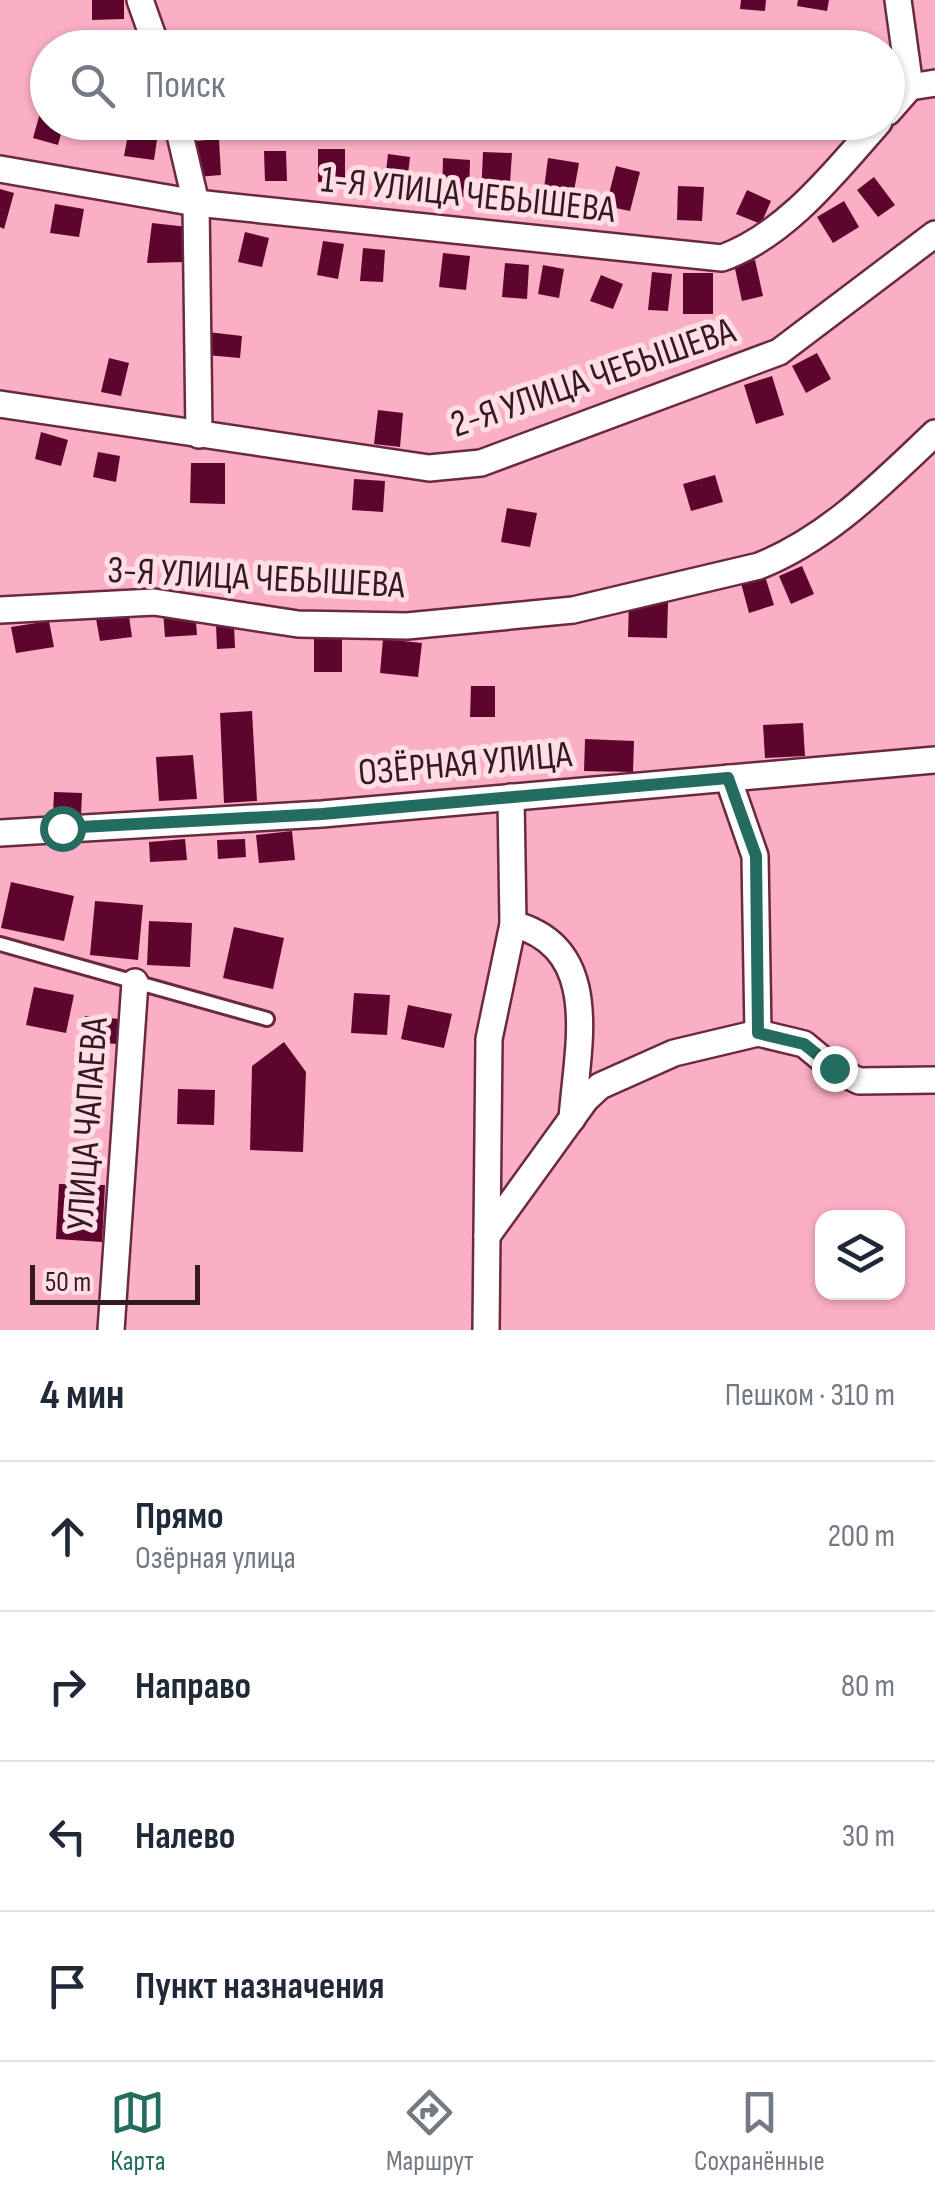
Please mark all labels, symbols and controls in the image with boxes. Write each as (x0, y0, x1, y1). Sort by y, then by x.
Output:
search box (30, 30, 905, 140)
icon: search (65, 58, 120, 113)
text: Поиск (145, 63, 225, 108)
street label: 1-Я УЛИЦА ЧЕБЫШЕВА (319, 157, 618, 233)
street label: 2-Я УЛИЦА ЧЕБЫШЕВА (445, 308, 742, 448)
street label: 3-Я УЛИЦА ЧЕБЫШЕВА (106, 548, 407, 608)
street label: ОЗЁРНАЯ УЛИЦА (356, 732, 575, 796)
route start (40, 806, 86, 852)
street label: УЛИЦА ЧАПАЕВА (58, 1015, 118, 1232)
route end (812, 1046, 858, 1092)
map controls (815, 1210, 905, 1300)
button: layers (815, 1210, 905, 1300)
scale bar (30, 1260, 200, 1304)
text: 50 m (45, 1266, 91, 1299)
text: 4 мин (40, 1370, 124, 1421)
text: Пешком · 310 m (725, 1376, 895, 1415)
text: Прямо (135, 1494, 224, 1539)
icon: ahead (40, 1509, 95, 1564)
text: 200 m (828, 1517, 895, 1556)
text: Озёрная улица (135, 1539, 296, 1578)
icon: right (40, 1659, 95, 1714)
text: Направо (135, 1664, 251, 1709)
text: 80 m (841, 1667, 895, 1706)
icon: left (40, 1809, 95, 1864)
text: Налево (135, 1814, 235, 1859)
text: 30 m (842, 1817, 895, 1856)
icon: arrive (40, 1959, 95, 2014)
text: Пункт назначения (135, 1964, 384, 2009)
tab: Карта (110, 2085, 165, 2178)
tab: Маршрут (386, 2085, 474, 2178)
tab: Сохранённые (694, 2085, 825, 2178)

